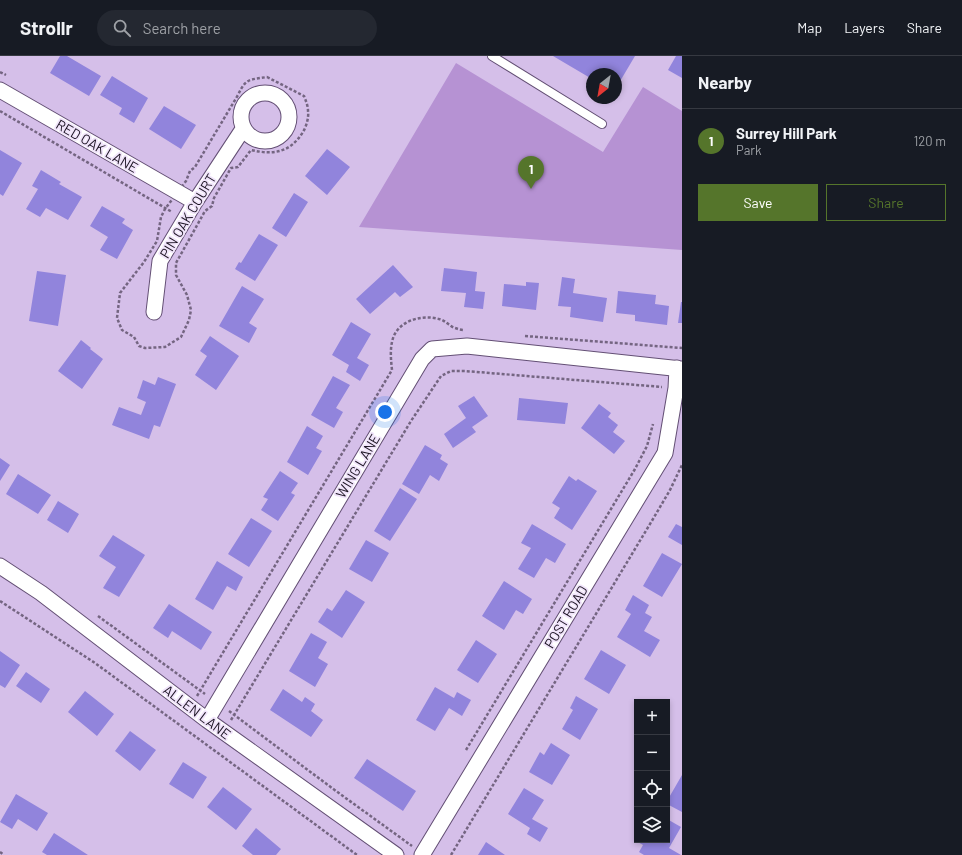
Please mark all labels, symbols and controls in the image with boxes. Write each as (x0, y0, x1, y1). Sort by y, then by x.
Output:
search box (97, 10, 377, 46)
text: Strollr (20, 16, 73, 39)
icon: search (111, 17, 133, 39)
text: Search here (143, 19, 221, 37)
text: Map (797, 19, 822, 36)
text: Layers (844, 19, 885, 36)
text: Share (907, 19, 942, 36)
north arrow (586, 68, 622, 104)
text: Nearby (698, 72, 752, 92)
street label: RED OAK LANE (53, 115, 141, 176)
text: Surrey Hill Park (736, 124, 837, 142)
text: 1 (709, 133, 713, 149)
text: 120 m (914, 133, 946, 149)
text: Park (736, 142, 762, 158)
pin: 1 (518, 156, 544, 189)
street label: PIN OAK COURT (156, 170, 219, 261)
button: Save (698, 184, 818, 221)
button: Share (826, 184, 946, 221)
your location (375, 402, 395, 422)
street label: WING LANE (332, 431, 383, 501)
street label: POST ROAD (540, 582, 591, 651)
street label: ALLEN LANE (160, 681, 234, 742)
map controls (634, 699, 670, 843)
button: + (634, 699, 670, 735)
button: − (634, 735, 670, 771)
button: locate (634, 771, 670, 807)
button: layers (634, 807, 670, 843)

